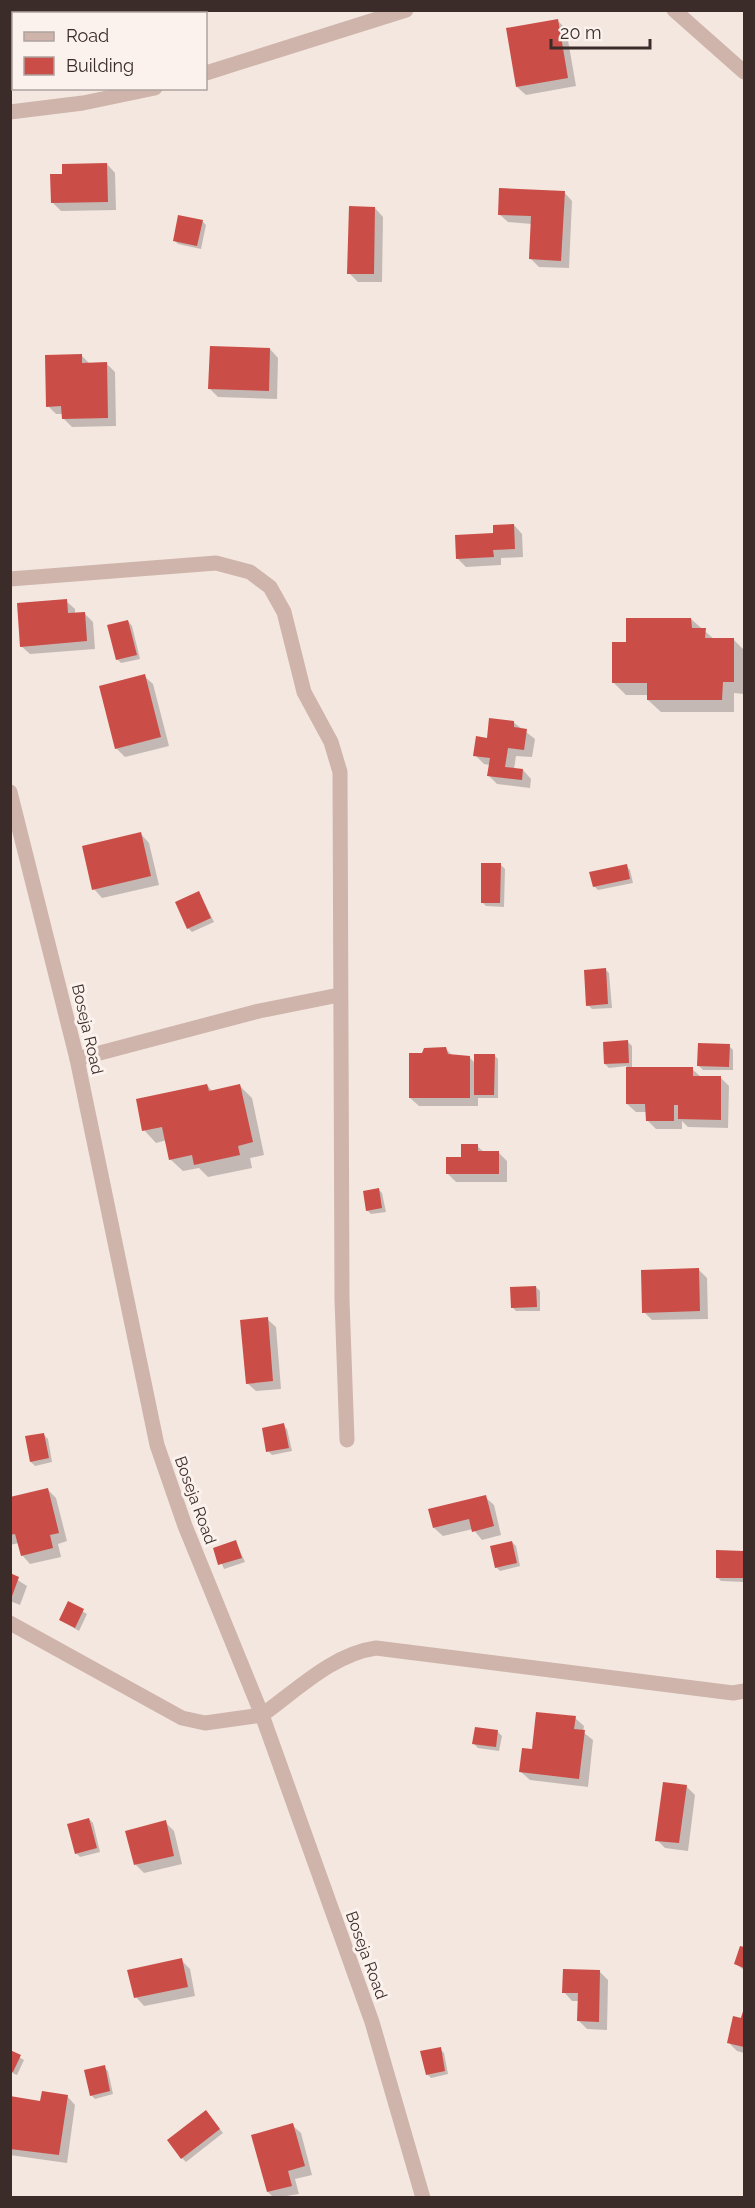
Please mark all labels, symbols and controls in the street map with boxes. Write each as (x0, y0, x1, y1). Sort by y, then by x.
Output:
legend (12, 12, 207, 90)
scale bar (551, 12, 650, 50)
text: 20 m (560, 22, 602, 43)
text: Road (66, 25, 109, 46)
text: Building (66, 55, 134, 76)
street label: Boseja Road (68, 982, 107, 1076)
street label: Boseja Road (171, 1454, 220, 1547)
street label: Boseja Road (342, 1909, 391, 2002)

